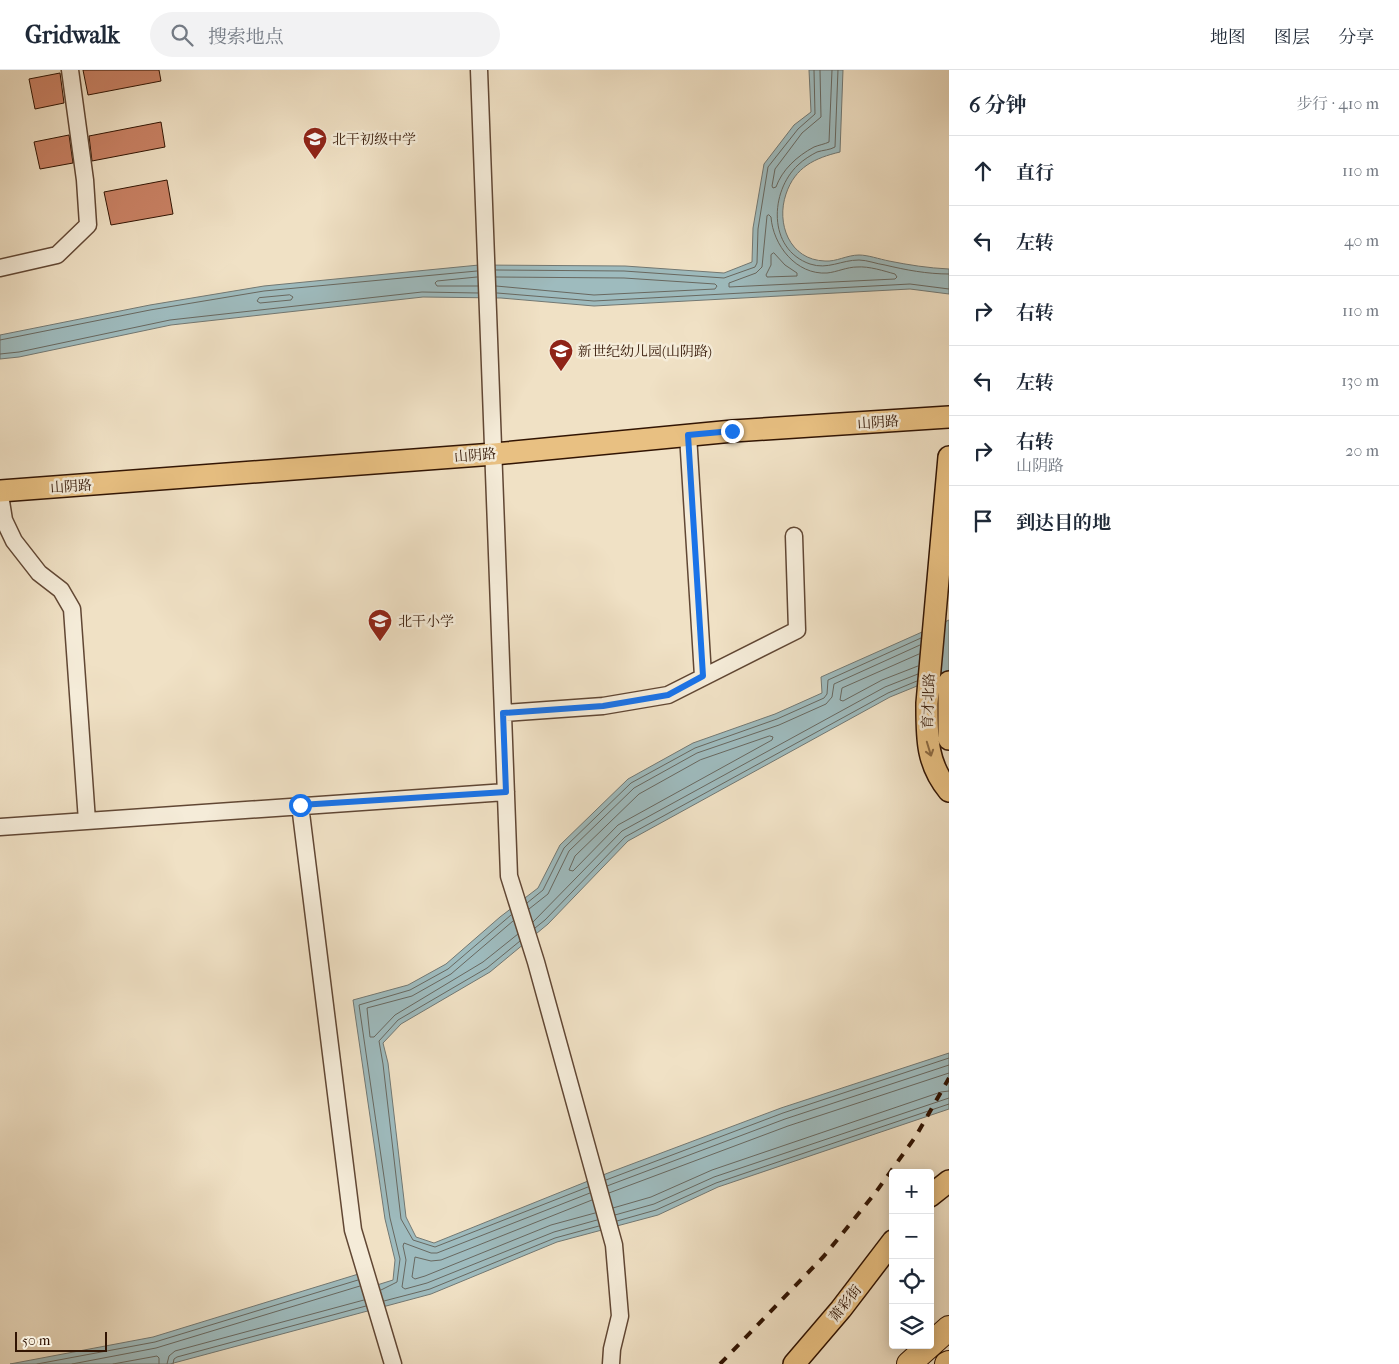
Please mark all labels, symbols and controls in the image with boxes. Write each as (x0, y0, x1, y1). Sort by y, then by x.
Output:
search box (150, 12, 500, 57)
text: Gridwalk (25, 21, 120, 49)
icon: search (168, 21, 196, 49)
text: 搜索地点 (208, 26, 284, 48)
text: 地图 (1210, 27, 1246, 48)
text: 图层 (1274, 27, 1310, 48)
text: 分享 (1338, 27, 1374, 48)
text: 6 分钟 (969, 93, 1027, 117)
text: 步行 · 410 m (1296, 94, 1379, 113)
school or university icon: 北干初级中学 (302, 126, 328, 160)
place label: 北干初级中学 (332, 131, 416, 148)
icon: ahead (969, 157, 997, 185)
text: 110 m (1342, 161, 1379, 180)
text: 直行 (1016, 162, 1054, 184)
icon: left (969, 227, 997, 255)
text: 40 m (1344, 231, 1379, 250)
text: 左转 (1016, 232, 1054, 254)
icon: right (969, 297, 997, 325)
text: 110 m (1342, 301, 1379, 320)
text: 右转 (1016, 302, 1054, 324)
school or university icon: 新世纪幼儿园(山阴路) (548, 338, 574, 372)
place label: 新世纪幼儿园(山阴路) (578, 343, 712, 360)
icon: left (969, 367, 997, 395)
text: 130 m (1341, 371, 1379, 390)
text: 左转 (1016, 372, 1054, 394)
street label: 山阴路 (856, 413, 900, 432)
route end (721, 420, 744, 443)
text: 右转 (1016, 431, 1054, 453)
icon: right (969, 437, 997, 465)
text: 20 m (1345, 441, 1379, 460)
street label: 山阴路 (453, 445, 497, 466)
text: 山阴路 (1016, 456, 1064, 475)
street label: 山阴路 (49, 477, 93, 496)
icon: arrive (969, 507, 997, 535)
text: 到达目的地 (1016, 512, 1111, 534)
school or university icon: 北干小学 (367, 608, 393, 642)
place label: 北干小学 (398, 613, 454, 630)
street label: 育才北路 (919, 673, 938, 729)
one-way arrow (925, 741, 935, 757)
route start (289, 794, 312, 817)
map controls (889, 1169, 934, 1349)
button: + (889, 1169, 934, 1214)
button: − (889, 1214, 934, 1259)
button: locate (889, 1259, 934, 1304)
street label: 萧彩街 (826, 1282, 865, 1325)
button: layers (889, 1304, 934, 1349)
scale bar (15, 1329, 108, 1352)
text: 50 m (22, 1332, 50, 1349)

